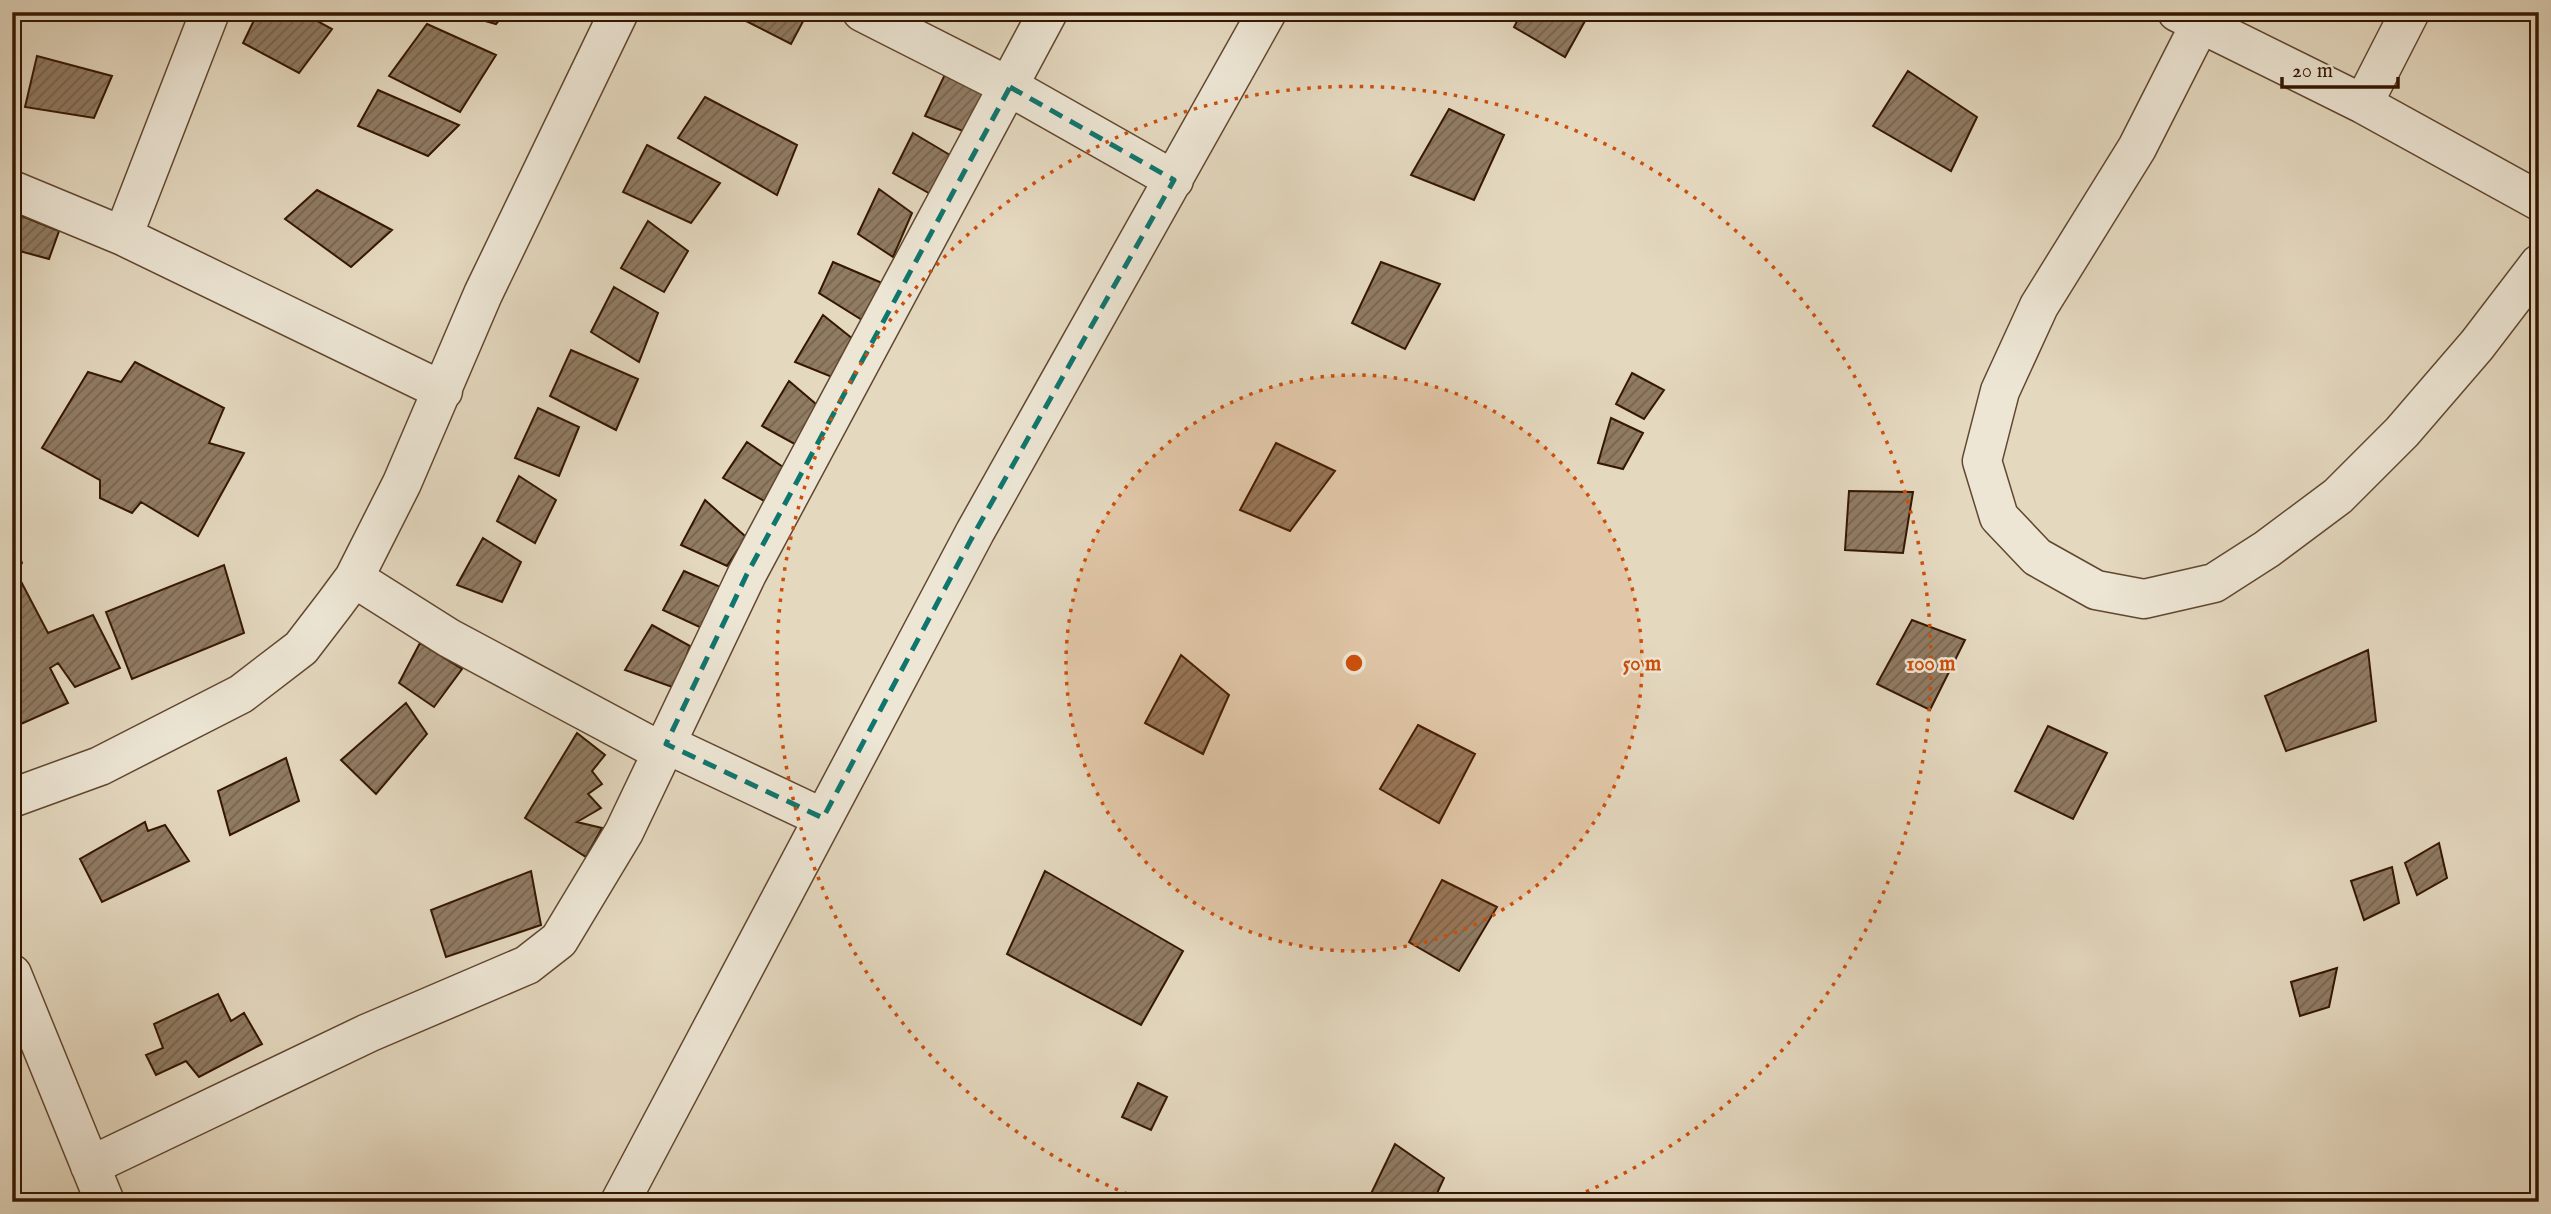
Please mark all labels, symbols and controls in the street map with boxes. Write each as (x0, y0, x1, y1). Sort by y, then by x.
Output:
scale bar (2282, 46, 2397, 90)
text: 20 m (2292, 58, 2333, 85)
centre of rings (1342, 651, 1366, 675)
text: 50 m (1623, 651, 1662, 678)
text: 100 m (1906, 651, 1956, 678)

